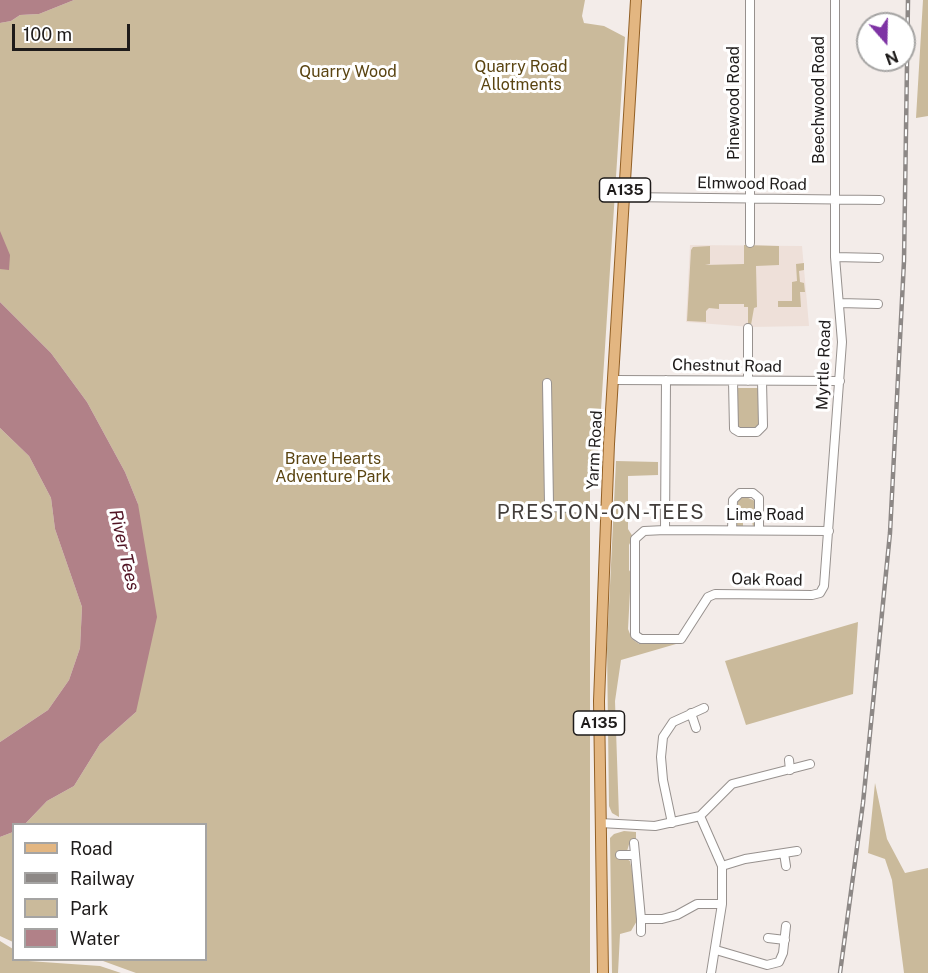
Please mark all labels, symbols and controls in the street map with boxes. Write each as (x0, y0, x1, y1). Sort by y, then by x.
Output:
scale bar (15, 12, 134, 50)
north arrow (856, 12, 916, 72)
text: 100 m (23, 24, 72, 45)
street label: Beechwood Road (809, 36, 829, 164)
street label: Pinewood Road (724, 46, 744, 160)
text: N (883, 46, 901, 69)
park label: Quarry Road Allotments (474, 57, 568, 95)
park label: Quarry Wood (299, 62, 397, 82)
street label: Elmwood Road (697, 173, 807, 195)
road number: A135 (600, 178, 650, 202)
street label: Myrtle Road (813, 320, 835, 410)
street label: Chestnut Road (672, 355, 782, 377)
street label: Yarm Road (583, 410, 607, 490)
park label: Brave Hearts Adventure Park (275, 449, 391, 487)
district label: PRESTON-ON-TEES (497, 501, 705, 525)
street label: Lime Road (726, 505, 804, 525)
water label: River Tees (104, 507, 144, 593)
street label: Oak Road (731, 570, 803, 590)
road number: A135 (574, 711, 624, 735)
legend (12, 823, 207, 961)
text: Road (70, 838, 113, 859)
text: Railway (70, 868, 135, 889)
text: Park (70, 898, 108, 919)
text: Water (70, 928, 120, 949)

